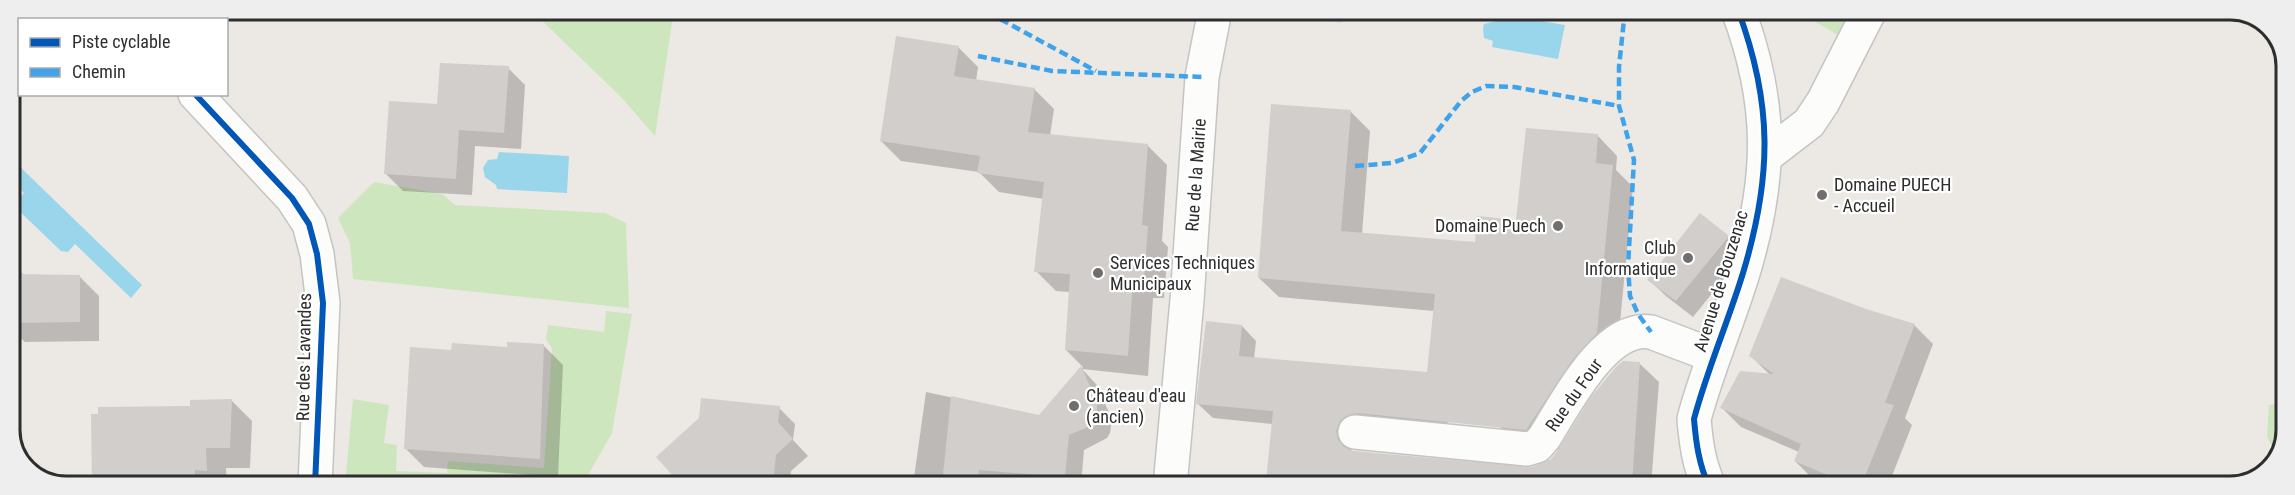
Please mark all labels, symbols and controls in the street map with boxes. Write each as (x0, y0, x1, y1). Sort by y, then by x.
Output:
legend (18, 18, 228, 96)
text: Piste cyclable (72, 31, 170, 52)
text: Chemin (72, 61, 126, 82)
street label: Rue de la Mairie (1181, 118, 1210, 232)
place label: Domaine PUECH - Accueil (1834, 174, 1951, 216)
marker: Domaine PUECH - Accueil (1815, 188, 1829, 202)
street label: Avenue de Bouzenac (1689, 208, 1752, 354)
place label: Domaine Puech (1435, 215, 1546, 236)
marker: Domaine Puech (1551, 219, 1565, 233)
place label: Club Informatique (1585, 237, 1676, 279)
marker: Club Informatique (1681, 251, 1695, 265)
place label: Services Techniques Municipaux (1110, 252, 1255, 294)
marker: Services Techniques Municipaux (1091, 266, 1105, 280)
street label: Rue des Lavandes (292, 293, 315, 421)
street label: Rue du Four (1541, 354, 1607, 435)
place label: Château d'eau (ancien) (1086, 385, 1186, 428)
marker: Château d'eau (ancien) (1067, 399, 1081, 413)

